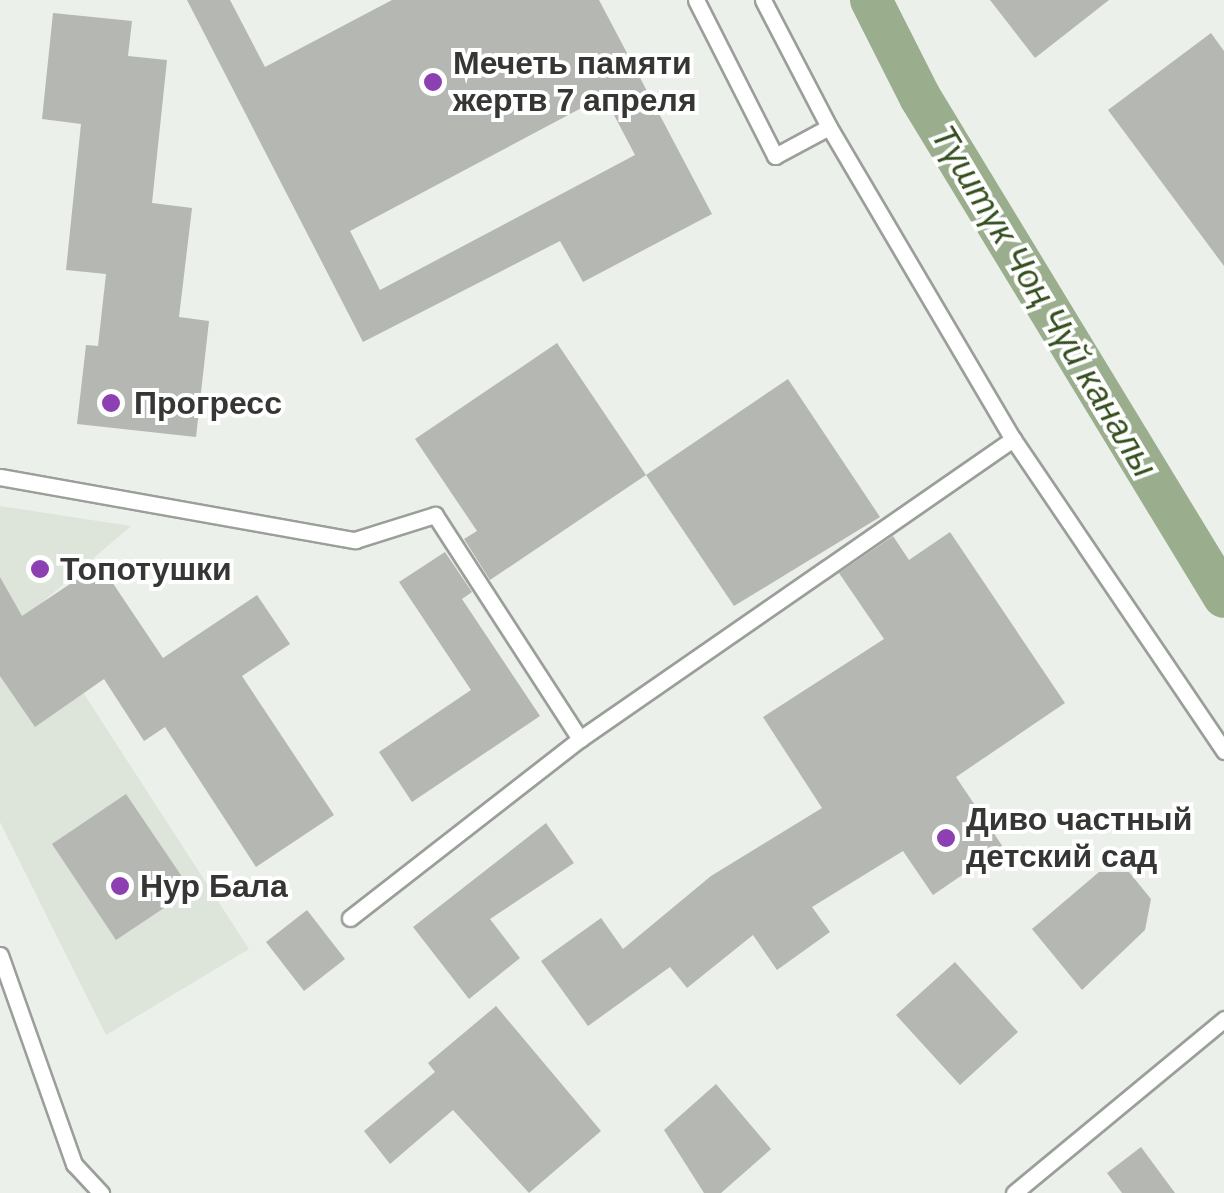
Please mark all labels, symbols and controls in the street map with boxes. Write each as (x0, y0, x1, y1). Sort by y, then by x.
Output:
place label: Мечеть памяти жертв 7 апреля (453, 45, 697, 120)
marker: Мечеть памяти жертв 7 апреля (422, 71, 444, 93)
water label: Түштүк Чоң Чүй каналы (922, 117, 1166, 485)
place label: Прогресс (134, 384, 282, 422)
marker: Прогресс (98, 390, 124, 416)
place label: Топотушки (60, 550, 232, 588)
marker: Топотушки (29, 558, 51, 580)
place label: Диво частный детский сад (966, 801, 1192, 876)
marker: Диво частный детский сад (935, 827, 957, 849)
place label: Нур Бала (140, 867, 288, 905)
marker: Нур Бала (109, 875, 131, 897)

